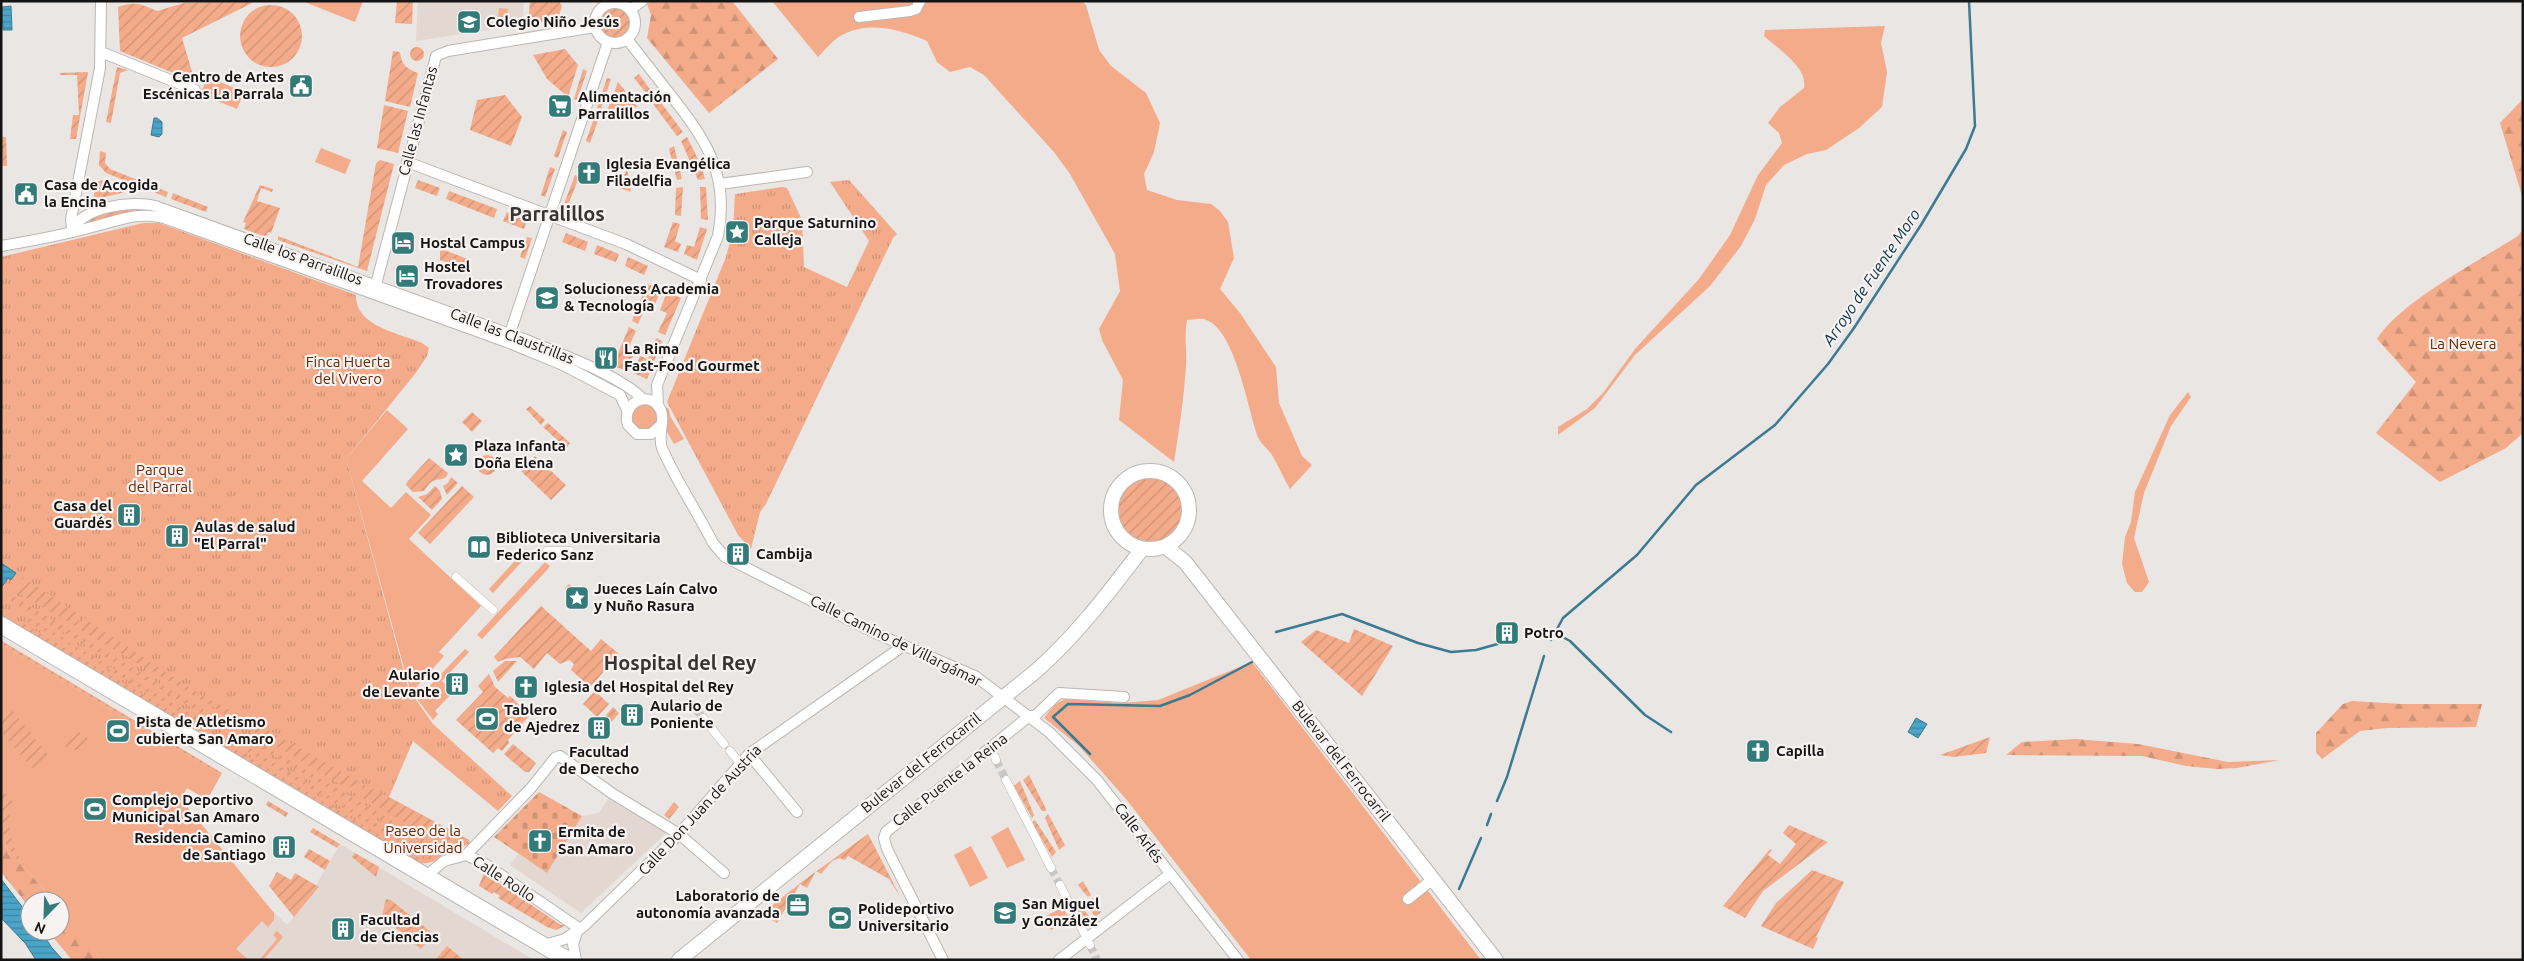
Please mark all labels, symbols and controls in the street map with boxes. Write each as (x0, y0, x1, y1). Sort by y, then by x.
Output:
school or university icon: Colegio Niño Jesús (456, 9, 482, 35)
place label: Colegio Niño Jesús (486, 13, 619, 30)
street label: Calle las Infantas (395, 64, 440, 177)
place label: Centro de Artes Escénicas La Parrala (143, 68, 284, 102)
public building icon: Centro de Artes Escénicas La Parrala (288, 73, 314, 99)
place label: Alimentación Parralillos (578, 88, 671, 122)
supermarket icon: Alimentación Parralillos (547, 93, 573, 119)
place label: Iglesia Evangélica Filadelfia (606, 155, 731, 189)
church icon: Iglesia Evangélica Filadelfia (576, 160, 602, 186)
place label: Casa de Acogida la Encina (44, 176, 158, 210)
public building icon: Casa de Acogida la Encina (13, 181, 39, 207)
district label: Parralillos (509, 202, 605, 225)
water label: Arroyo de Fuente Moro (1818, 205, 1924, 349)
place label: Parque Saturnino Calleja (754, 214, 876, 248)
place icon: Parque Saturnino Calleja (724, 219, 750, 245)
street label: Calle los Parralillos (241, 229, 365, 288)
hotel icon: Hostal Campus (390, 230, 416, 256)
place label: Hostal Campus (420, 234, 525, 251)
place label: Hostel Trovadores (424, 258, 503, 292)
hotel icon: Hostel Trovadores (394, 263, 420, 289)
place label: Solucioness Academia & Tecnología (564, 280, 719, 314)
school or university icon: Solucioness Academia & Tecnología (534, 285, 560, 311)
street label: Calle las Claustrillas (448, 304, 577, 367)
park label: La Nevera (2430, 335, 2496, 352)
place label: La Rima Fast-Food Gourmet (624, 340, 760, 374)
restaurant icon: La Rima Fast-Food Gourmet (593, 345, 619, 371)
park label: Finca Huerta del Vivero (306, 353, 390, 387)
place label: Plaza Infanta Doña Elena (474, 437, 566, 471)
place icon: Plaza Infanta Doña Elena (443, 442, 469, 468)
park label: Parque del Parral (128, 461, 192, 495)
place label: Casa del Guardés (53, 497, 112, 531)
building icon: Casa del Guardés (116, 502, 142, 528)
place label: Aulas de salud "El Parral" (194, 518, 296, 552)
building icon: Aulas de salud "El Parral" (164, 523, 190, 549)
place label: Biblioteca Universitaria Federico Sanz (496, 529, 661, 563)
library icon: Biblioteca Universitaria Federico Sanz (466, 534, 492, 560)
building icon: Cambija (725, 541, 751, 567)
place label: Cambija (756, 545, 813, 562)
place label: Jueces Laín Calvo y Nuño Rasura (594, 580, 718, 614)
place icon: Jueces Laín Calvo y Nuño Rasura (564, 585, 590, 611)
street label: Calle Camino de Villargámar (808, 592, 985, 690)
building icon: Potro (1494, 620, 1520, 646)
place label: Potro (1524, 624, 1564, 641)
district label: Hospital del Rey (604, 651, 757, 674)
place label: Aulario de Levante (362, 666, 440, 700)
building icon: Aulario de Levante (444, 671, 470, 697)
church icon: Iglesia del Hospital del Rey (513, 674, 539, 700)
place label: Iglesia del Hospital del Rey (544, 678, 734, 695)
place label: Aulario de Poniente (650, 697, 723, 731)
street label: Bulevar del Ferrocarril (1289, 697, 1394, 825)
place label: Tablero de Ajedrez (504, 701, 580, 735)
building icon: Aulario de Poniente (619, 702, 645, 728)
sports icon: Tablero de Ajedrez (474, 706, 500, 732)
street label: Bulevar del Ferrocarril (858, 709, 984, 816)
place label: Pista de Atletismo cubierta San Amaro (136, 713, 274, 747)
building icon: Facultad de Derecho (586, 715, 612, 741)
sports icon: Pista de Atletismo cubierta San Amaro (105, 718, 131, 744)
street label: Calle Puente la Reina (889, 729, 1011, 830)
church icon: Capilla (1745, 738, 1771, 764)
street label: Calle Don Juan de Austria (635, 741, 764, 878)
place label: Capilla (1776, 742, 1824, 759)
place label: Facultad de Derecho (559, 743, 639, 777)
place label: Complejo Deportivo Municipal San Amaro (112, 791, 260, 825)
sports icon: Complejo Deportivo Municipal San Amaro (82, 796, 108, 822)
street label: Calle Arlés (1111, 799, 1167, 866)
park label: Paseo de la Universidad (383, 822, 463, 856)
place label: Ermita de San Amaro (558, 823, 634, 857)
church icon: Ermita de San Amaro (527, 828, 553, 854)
place label: Residencia Camino de Santiago (134, 829, 266, 863)
building icon: Residencia Camino de Santiago (271, 834, 297, 860)
street label: Calle Rollo (470, 852, 539, 905)
place label: Laboratorio de autonomía avanzada (636, 887, 780, 921)
north arrow (20, 891, 70, 941)
office icon: Laboratorio de autonomía avanzada (785, 892, 811, 918)
place label: San Miguel y González (1022, 895, 1100, 929)
place label: Polideportivo Universitario (858, 900, 954, 934)
school or university icon: San Miguel y González (992, 900, 1018, 926)
sports icon: Polideportivo Universitario (827, 905, 853, 931)
place label: Facultad de Ciencias (360, 911, 439, 945)
building icon: Facultad de Ciencias (330, 916, 356, 942)
text: N (32, 919, 48, 937)

